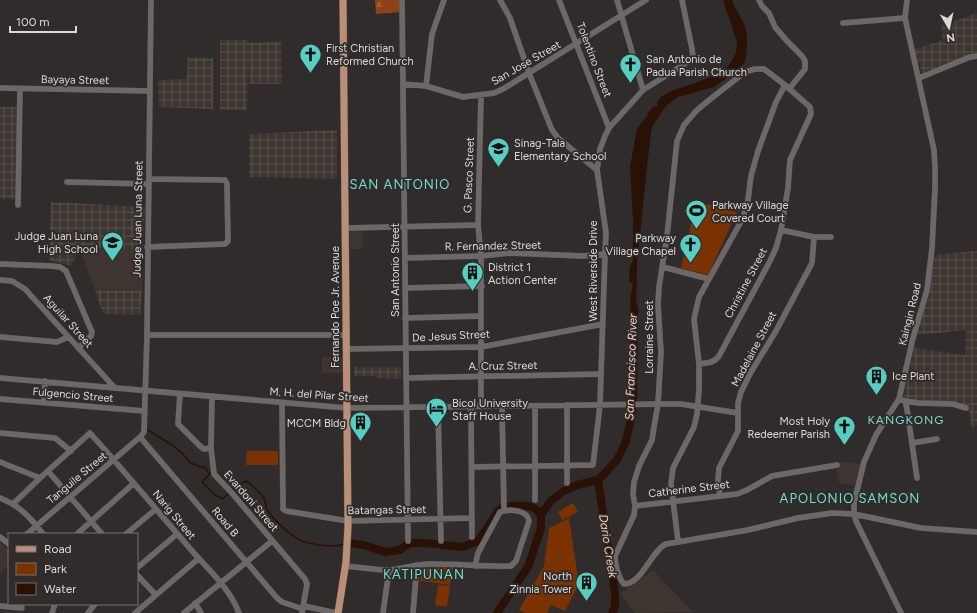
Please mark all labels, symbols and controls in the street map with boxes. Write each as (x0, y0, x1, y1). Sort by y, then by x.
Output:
scale bar (10, 8, 76, 34)
north arrow (929, 8, 969, 48)
text: 100 m (16, 15, 50, 29)
street label: Tolentino Street (574, 21, 614, 99)
text: N (945, 30, 956, 44)
street label: San Jose Street (489, 38, 563, 88)
church icon: First Christian Reformed Church (297, 41, 323, 74)
place label: First Christian Reformed Church (326, 42, 414, 68)
church icon: San Antonio de Padua Parish Church (617, 52, 643, 85)
place label: San Antonio de Padua Parish Church (646, 53, 747, 79)
street label: Bayaya Street (41, 73, 109, 87)
school or university icon: Sinag-Tala Elementary School (485, 136, 511, 169)
street label: G. Pasco Street (461, 137, 477, 213)
place label: Sinag-Tala Elementary School (514, 137, 606, 163)
street label: Judge Juan Luna Street (130, 160, 146, 278)
district label: SAN ANTONIO (350, 177, 450, 192)
sports icon: Parkway Village Covered Court (683, 198, 709, 231)
place label: Parkway Village Covered Court (712, 199, 789, 225)
street label: West Riverside Drive (587, 220, 600, 322)
street label: San Antonio Street (389, 223, 402, 317)
school or university icon: Judge Juan Luna High School (100, 229, 126, 262)
place label: Judge Juan Luna High School (15, 230, 98, 256)
church icon: Parkway Village Chapel (678, 231, 704, 264)
place label: Parkway Village Chapel (606, 232, 676, 258)
street label: R. Fernandez Street (445, 239, 541, 253)
street label: Fernando Poe Jr. Avenue (329, 246, 342, 368)
street label: Christine Street (722, 246, 770, 320)
building icon: District 1 Action Center (460, 260, 486, 293)
place label: District 1 Action Center (488, 261, 557, 287)
street label: Kaingin Road (896, 281, 924, 347)
street label: Aguilar Street (40, 291, 96, 351)
street label: Lorraine Street (643, 300, 656, 374)
street label: Madelaine Street (729, 309, 779, 389)
water label: San Francisco River (622, 312, 640, 421)
street label: De Jesus Street (412, 327, 490, 345)
street label: A. Cruz Street (468, 359, 538, 373)
building icon: Ice Plant (863, 363, 889, 396)
place label: Ice Plant (892, 370, 934, 383)
street label: Fulgencio Street (32, 385, 114, 405)
street label: M. H. del Pilar Street (269, 385, 369, 405)
hotel icon: Bicol University Staff House (424, 396, 450, 429)
place label: Bicol University Staff House (452, 397, 528, 423)
building icon: MCCM Bldg (348, 410, 374, 443)
district label: KANGKONG (868, 413, 944, 427)
church icon: Most Holy Redeemer Parish (832, 414, 858, 447)
place label: Most Holy Redeemer Parish (747, 415, 830, 441)
place label: MCCM Bldg (287, 417, 346, 430)
street label: Tanguile Street (44, 449, 110, 507)
street label: Evardoni Street (221, 468, 281, 534)
street label: Catherine Street (648, 478, 730, 500)
street label: Narig Street (150, 488, 198, 542)
district label: APOLONIO SAMSON (780, 491, 920, 506)
street label: Batangas Street (347, 503, 427, 517)
street label: Road B (209, 505, 241, 540)
water label: Dario Creek (596, 513, 620, 580)
legend (8, 533, 138, 605)
text: Road (44, 542, 72, 556)
text: Park (44, 562, 67, 576)
district label: KATIPUNAN (383, 567, 465, 582)
building icon: North Zinnia Tower (574, 569, 600, 602)
place label: North Zinnia Tower (509, 570, 572, 596)
text: Water (44, 582, 76, 596)

